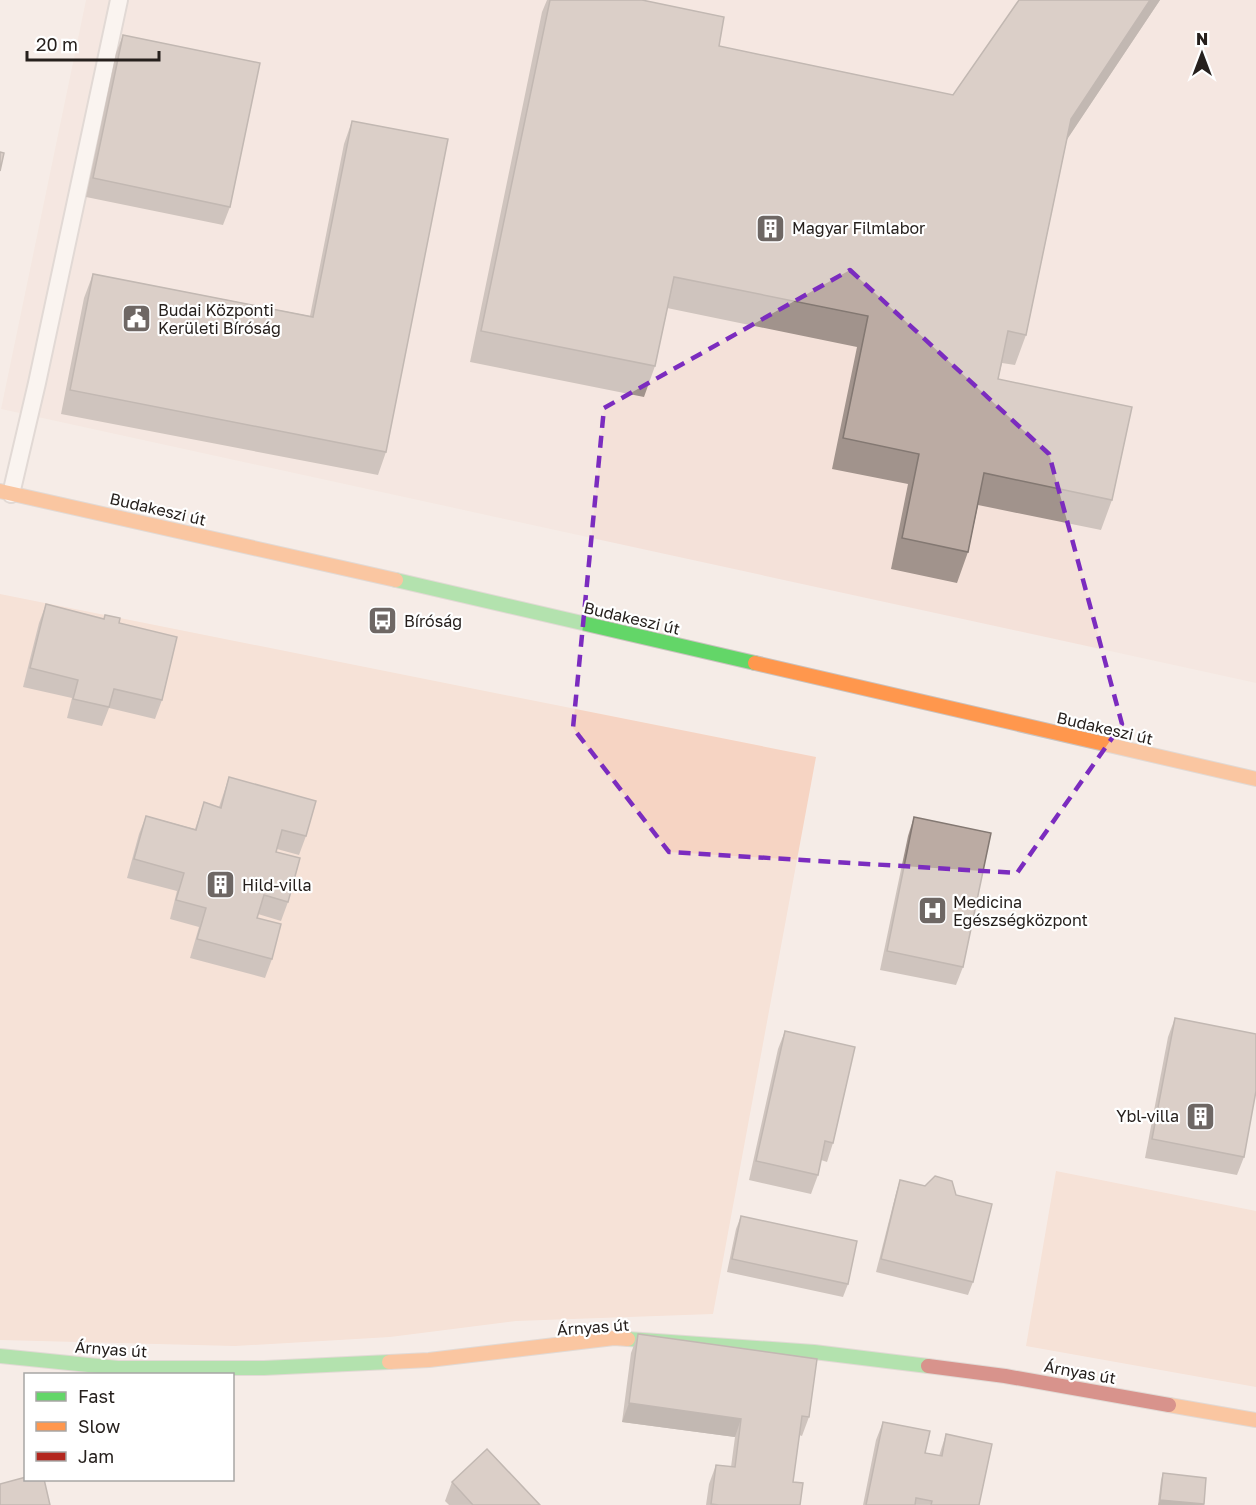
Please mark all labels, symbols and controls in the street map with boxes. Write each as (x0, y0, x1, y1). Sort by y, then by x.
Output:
scale bar (27, 24, 159, 62)
north arrow (1172, 24, 1232, 84)
text: N (1196, 29, 1208, 49)
text: 20 m (36, 33, 78, 55)
building icon: Magyar Filmlabor (755, 212, 787, 244)
place label: Magyar Filmlabor (792, 218, 925, 238)
place label: Budai Központi Kerületi Bíróság (158, 300, 281, 338)
public building icon: Budai Központi Kerületi Bíróság (121, 303, 153, 335)
street label: Budakeszi út (108, 488, 208, 530)
street label: Budakeszi út (582, 597, 682, 639)
bus stop icon: Bíróság (367, 605, 399, 637)
place label: Bíróság (404, 611, 462, 631)
street label: Budakeszi út (1055, 707, 1155, 749)
building icon: Hild-villa (205, 869, 237, 901)
place label: Hild-villa (242, 875, 312, 895)
place label: Medicina Egészségközpont (953, 892, 1088, 930)
hospital icon: Medicina Egészségközpont (916, 895, 948, 927)
building icon: Ybl-villa (1184, 1100, 1216, 1132)
place label: Ybl-villa (1116, 1106, 1179, 1126)
street label: Árnyas út (556, 1314, 630, 1340)
street label: Árnyas út (74, 1336, 148, 1362)
street label: Árnyas út (1043, 1356, 1117, 1388)
legend (24, 1373, 234, 1481)
text: Fast (78, 1385, 115, 1407)
text: Slow (78, 1415, 121, 1437)
text: Jam (78, 1445, 114, 1467)

